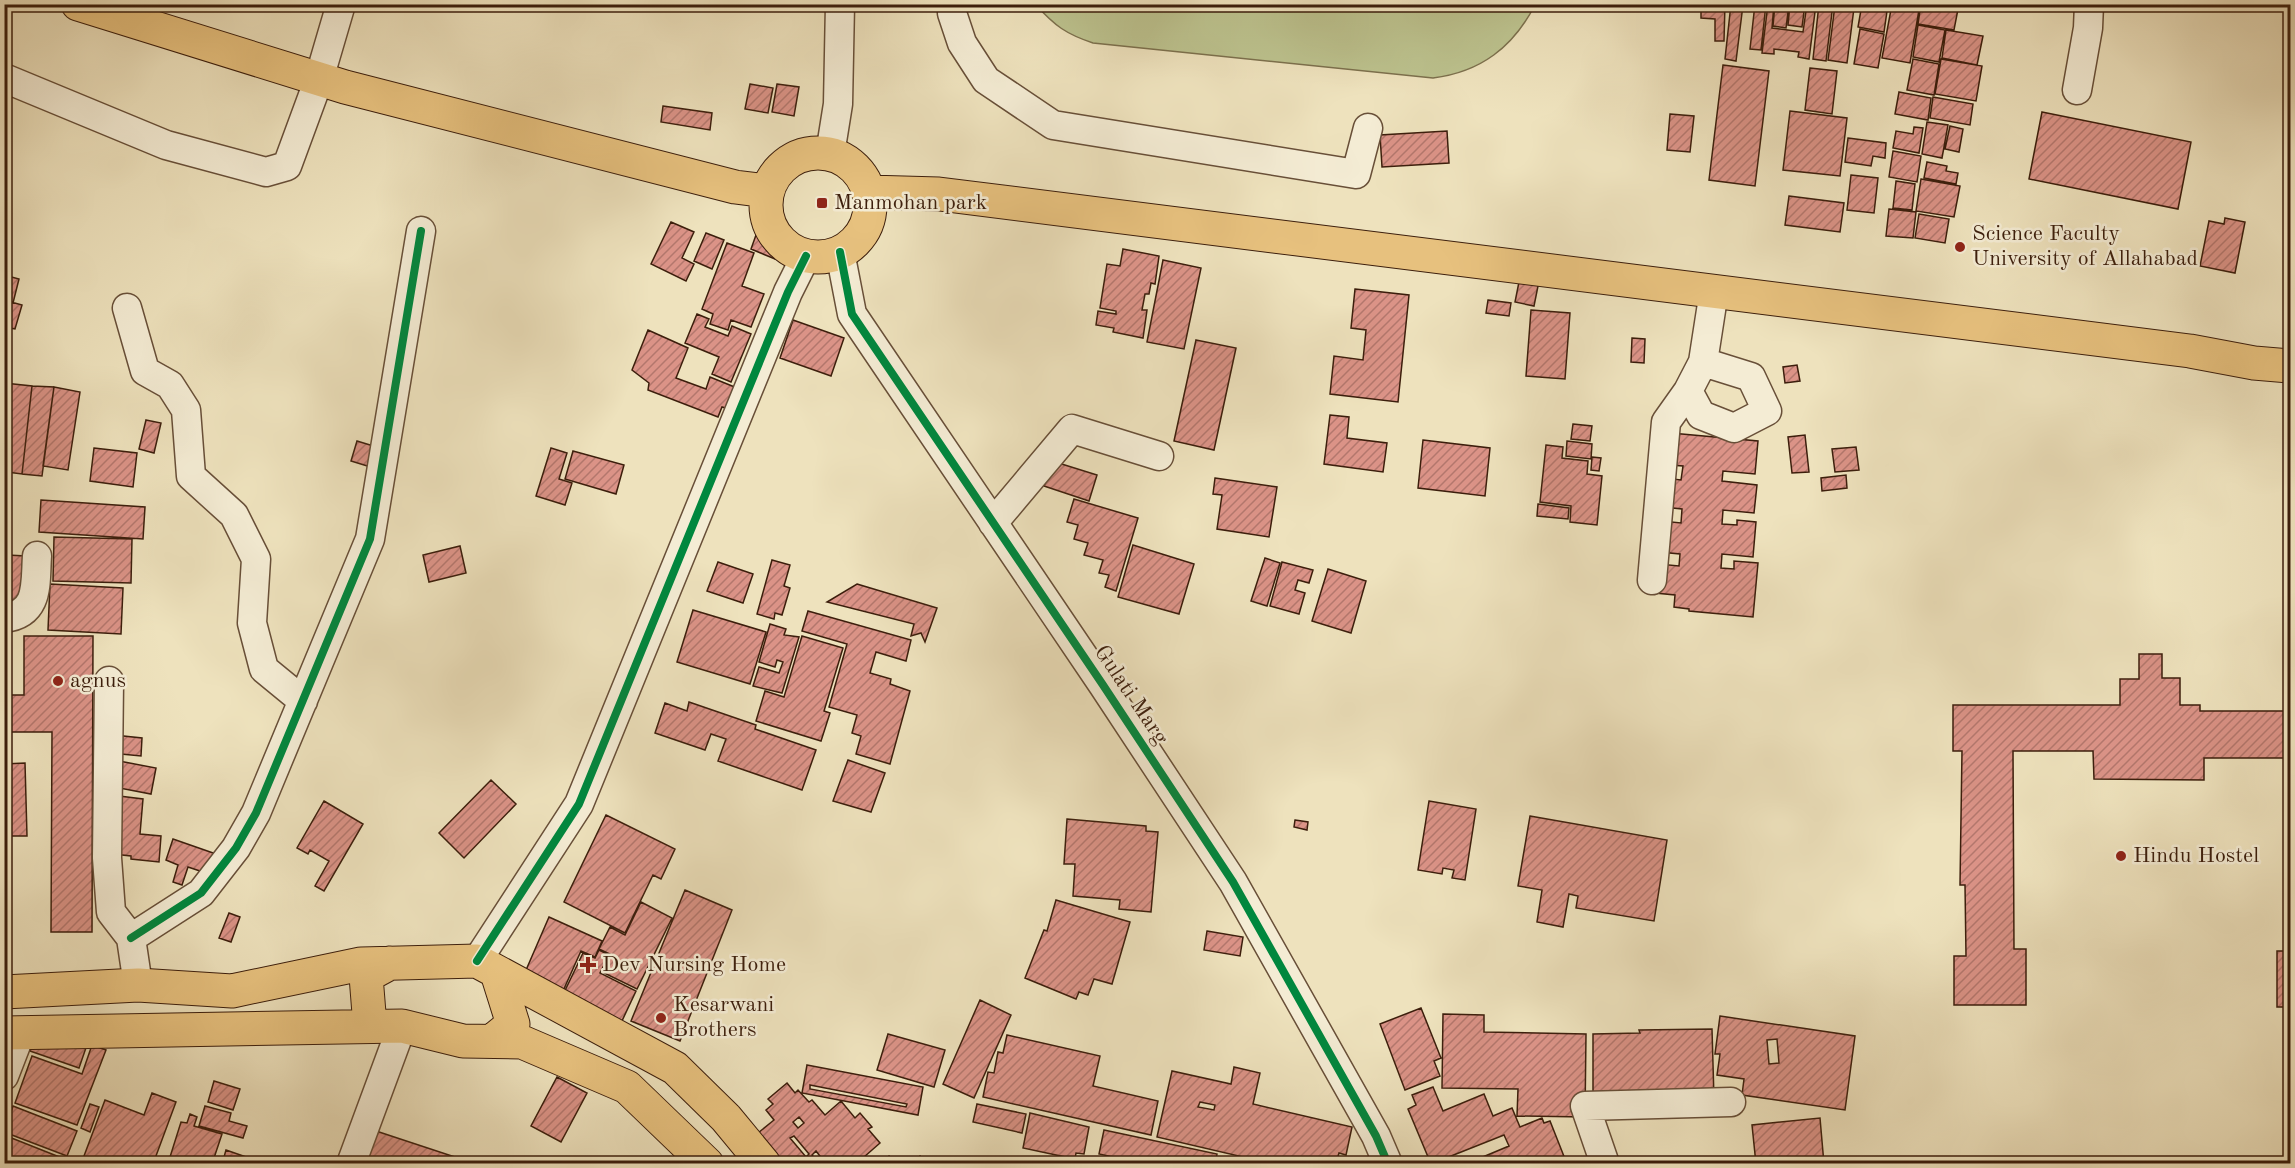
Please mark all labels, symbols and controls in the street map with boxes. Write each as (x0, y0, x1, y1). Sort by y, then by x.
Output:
place label: Manmohan park (834, 192, 987, 214)
marker: Manmohan park (815, 196, 829, 210)
place label: Science Faculty University of Allahabad (1972, 223, 2198, 270)
marker: Science Faculty University of Allahabad (1953, 240, 1967, 254)
street label: Gulati Marg (1090, 641, 1172, 749)
place label: agnus (70, 670, 126, 692)
marker: agnus (51, 674, 65, 688)
place label: Hindu Hostel (2133, 845, 2259, 867)
marker: Hindu Hostel (2114, 849, 2128, 863)
place label: Dev Nursing Home (602, 954, 786, 976)
marker: Dev Nursing Home (579, 956, 597, 974)
place label: Kesarwani Brothers (673, 994, 774, 1041)
marker: Kesarwani Brothers (654, 1011, 668, 1025)

